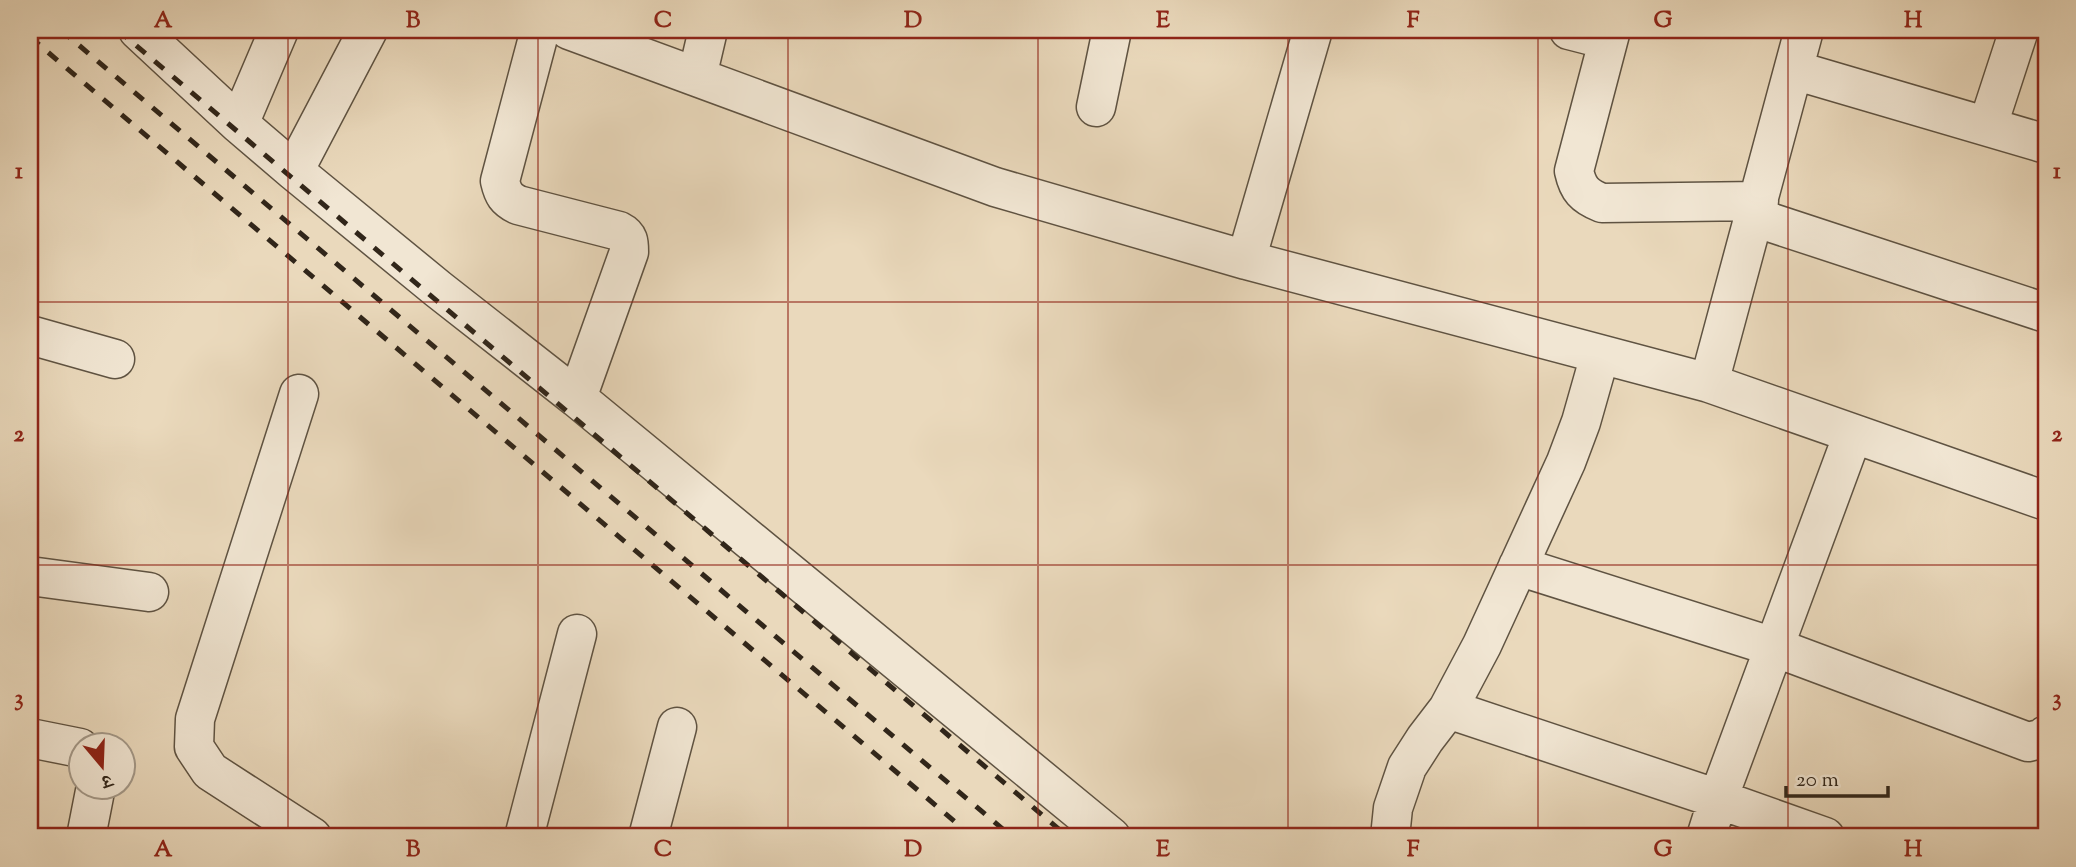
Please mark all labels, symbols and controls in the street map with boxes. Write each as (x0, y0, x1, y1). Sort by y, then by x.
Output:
text: A (154, 5, 173, 38)
text: B (406, 5, 421, 38)
text: C (654, 5, 672, 38)
text: D (904, 5, 922, 38)
text: E (1156, 5, 1170, 38)
text: F (1407, 5, 1420, 38)
text: G (1654, 5, 1673, 38)
text: H (1904, 5, 1923, 38)
text: 1 (15, 156, 23, 189)
text: 1 (2053, 156, 2061, 189)
text: 2 (14, 419, 25, 452)
text: 2 (2052, 419, 2063, 452)
text: 3 (14, 683, 24, 716)
text: 3 (2052, 683, 2062, 716)
north arrow (66, 730, 136, 800)
scale bar (1786, 755, 1887, 799)
text: उ (96, 765, 118, 794)
text: 20 m (1796, 766, 1839, 796)
text: A (154, 834, 173, 867)
text: B (406, 834, 421, 867)
text: C (654, 834, 672, 867)
text: D (904, 834, 922, 867)
text: E (1156, 834, 1170, 867)
text: F (1407, 834, 1420, 867)
text: G (1654, 834, 1673, 867)
text: H (1904, 834, 1923, 867)

